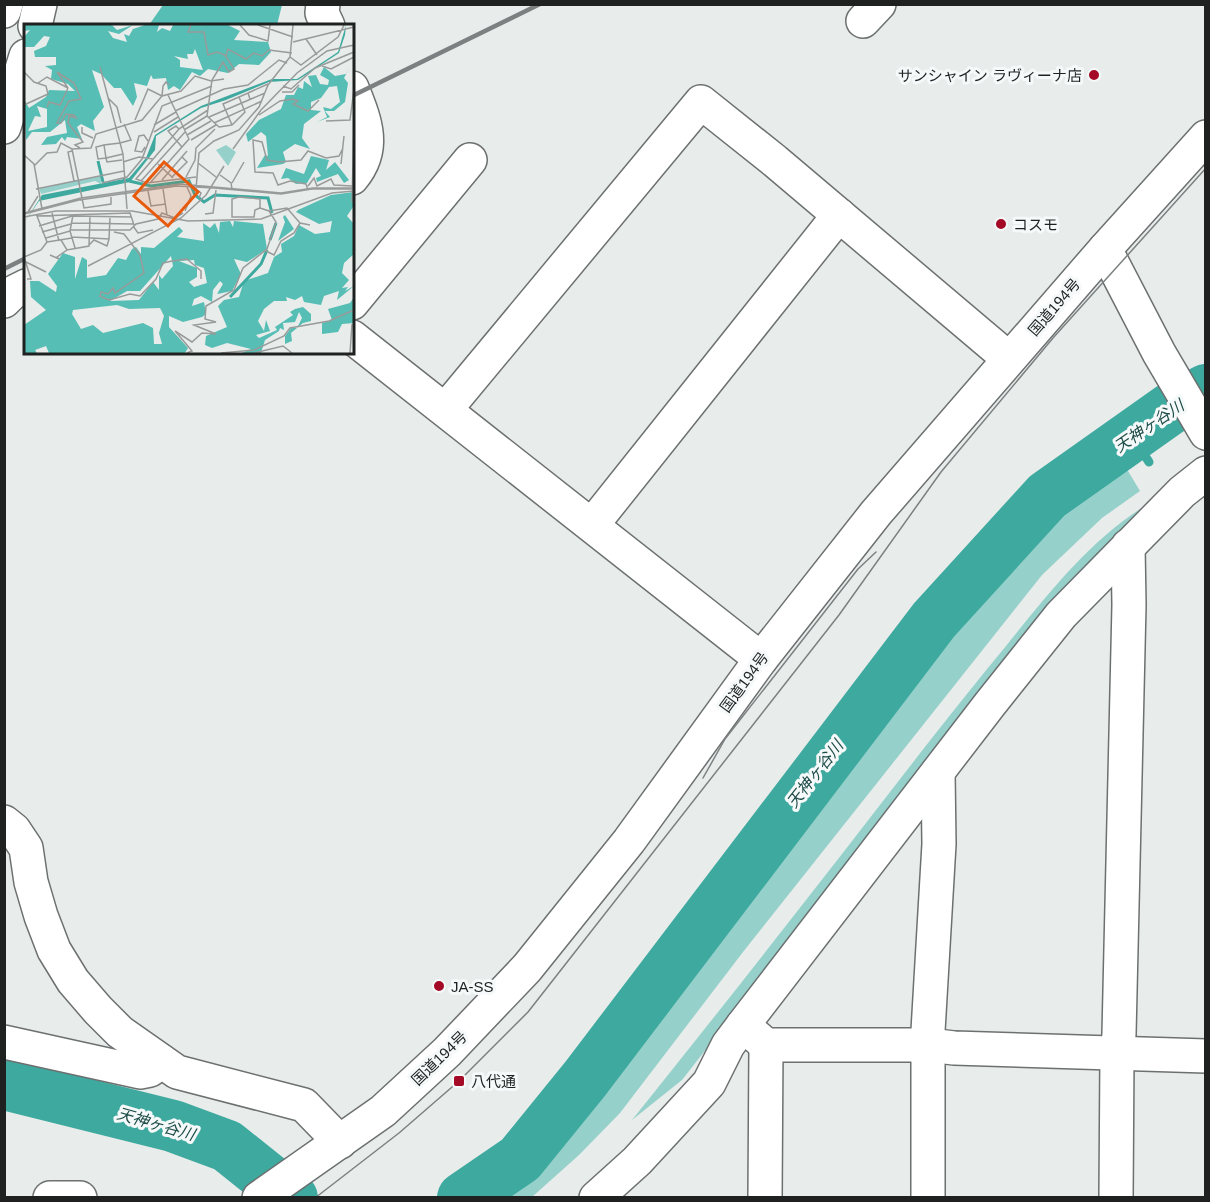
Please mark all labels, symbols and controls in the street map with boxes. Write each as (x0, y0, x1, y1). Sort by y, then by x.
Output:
inset map (24, 24, 354, 354)
place label: サンシャイン ラヴィーナ店 (898, 67, 1082, 84)
marker: サンシャイン ラヴィーナ店 (1087, 68, 1101, 82)
place label: コスモ (1013, 216, 1058, 233)
marker: コスモ (994, 217, 1008, 231)
street label: 国道194号 (1025, 275, 1083, 339)
water label: 天神ヶ谷川 (1111, 395, 1189, 455)
street label: 国道194号 (717, 649, 771, 715)
water label: 天神ヶ谷川 (784, 736, 848, 811)
place label: JA-SS (451, 978, 494, 995)
marker: JA-SS (432, 979, 446, 993)
street label: 国道194号 (408, 1028, 470, 1088)
place label: 八代通 (471, 1073, 516, 1090)
marker: 八代通 (452, 1074, 466, 1088)
water label: 天神ヶ谷川 (115, 1105, 199, 1144)

